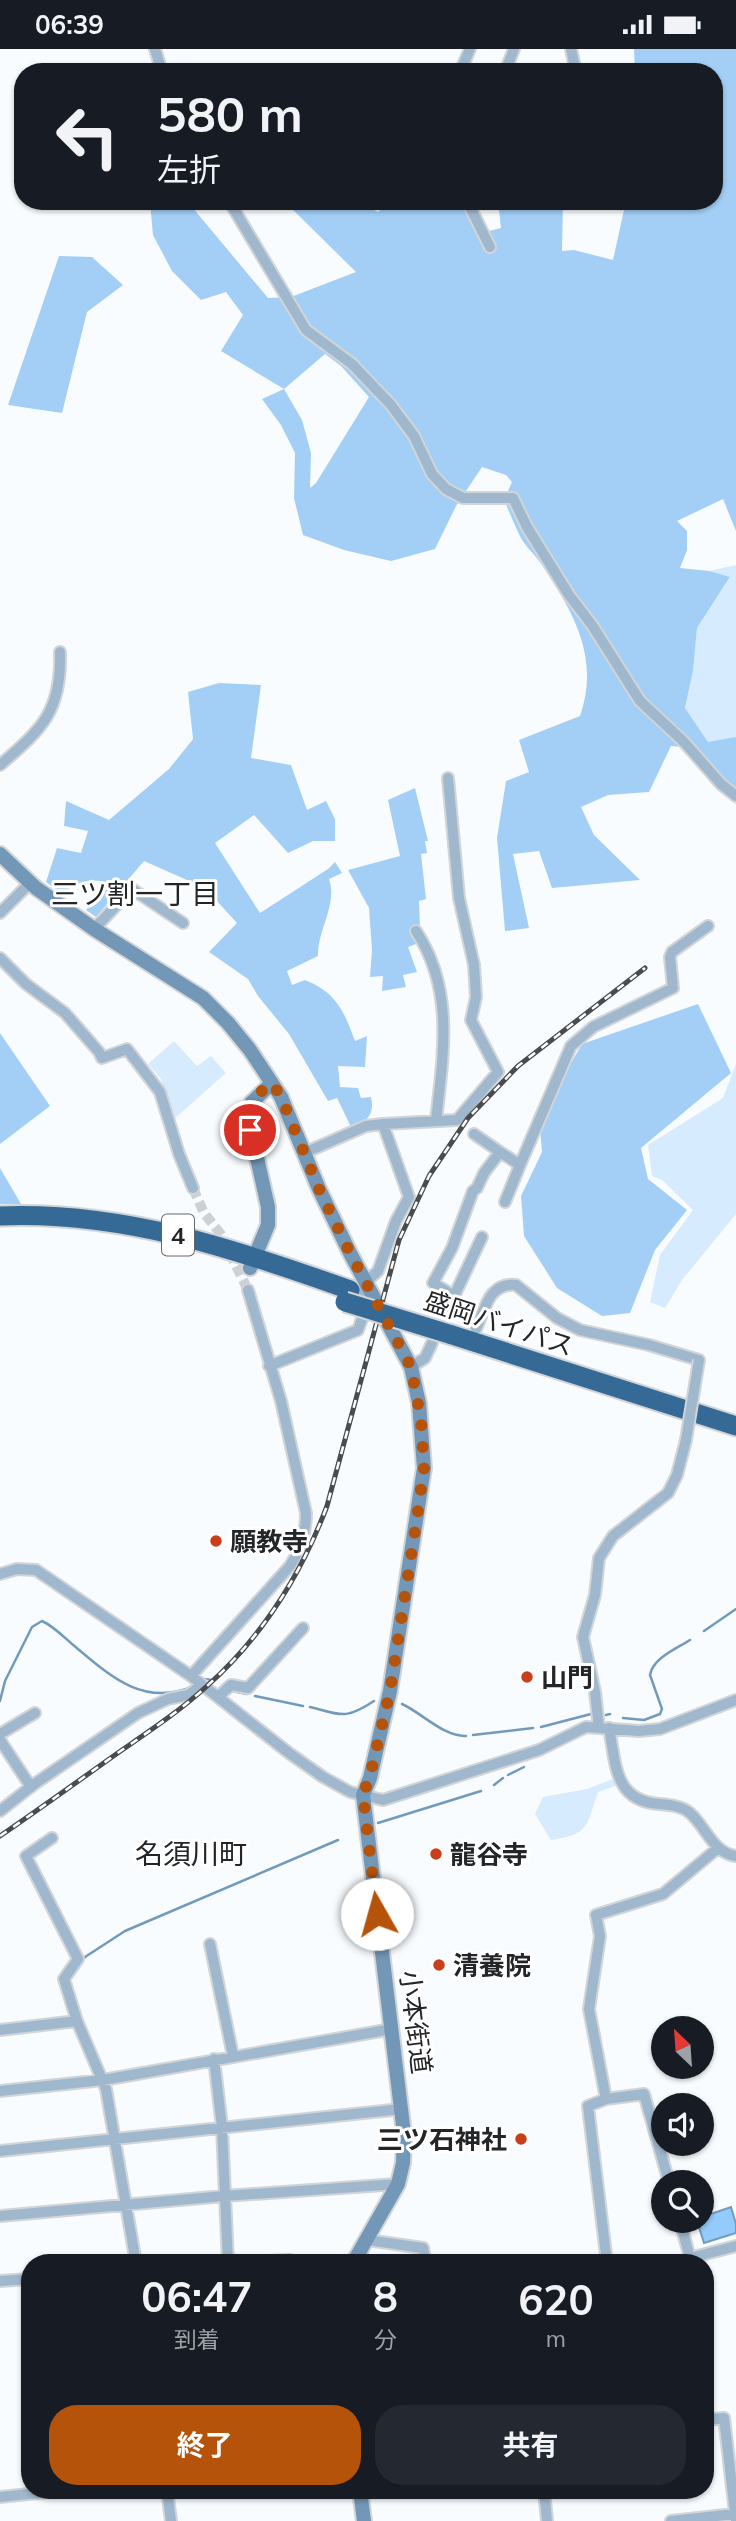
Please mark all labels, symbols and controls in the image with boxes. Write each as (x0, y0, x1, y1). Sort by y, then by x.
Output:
text: 06:39 (35, 8, 104, 41)
text: 580 m (157, 83, 303, 144)
icon: left (42, 91, 133, 182)
text: 左折 (157, 149, 221, 189)
district label: 三ツ割一丁目 (51, 876, 219, 911)
pin (220, 1100, 280, 1160)
icon: arrive (231, 1111, 269, 1149)
road number: 4 (162, 1215, 194, 1255)
street label: 盛岡バイパス (420, 1283, 578, 1363)
place label: 願教寺 (230, 1525, 308, 1558)
marker: 願教寺 (208, 1533, 224, 1549)
place label: 山門 (541, 1661, 593, 1694)
marker: 山門 (519, 1669, 535, 1685)
district label: 名須川町 (135, 1836, 247, 1871)
place label: 龍谷寺 (450, 1838, 528, 1871)
marker: 龍谷寺 (428, 1846, 444, 1862)
position arrow (340, 1877, 414, 1951)
place label: 清養院 (453, 1949, 531, 1982)
marker: 清養院 (431, 1957, 447, 1973)
street label: 小本街道 (393, 1968, 439, 2076)
north arrow (651, 2016, 714, 2079)
map controls (651, 2016, 714, 2233)
button: sound (651, 2093, 714, 2156)
place label: 三ツ石神社 (377, 2123, 507, 2156)
marker: 三ツ石神社 (513, 2131, 529, 2147)
button: search (651, 2170, 714, 2233)
text: 06:47 (141, 2270, 252, 2323)
text: 8 (373, 2270, 398, 2323)
text: 620 (518, 2273, 594, 2326)
text: m (546, 2324, 566, 2353)
text: 到着 (174, 2325, 220, 2354)
text: 分 (374, 2325, 397, 2354)
button: 終了 (49, 2405, 361, 2485)
button: 共有 (375, 2405, 686, 2485)

